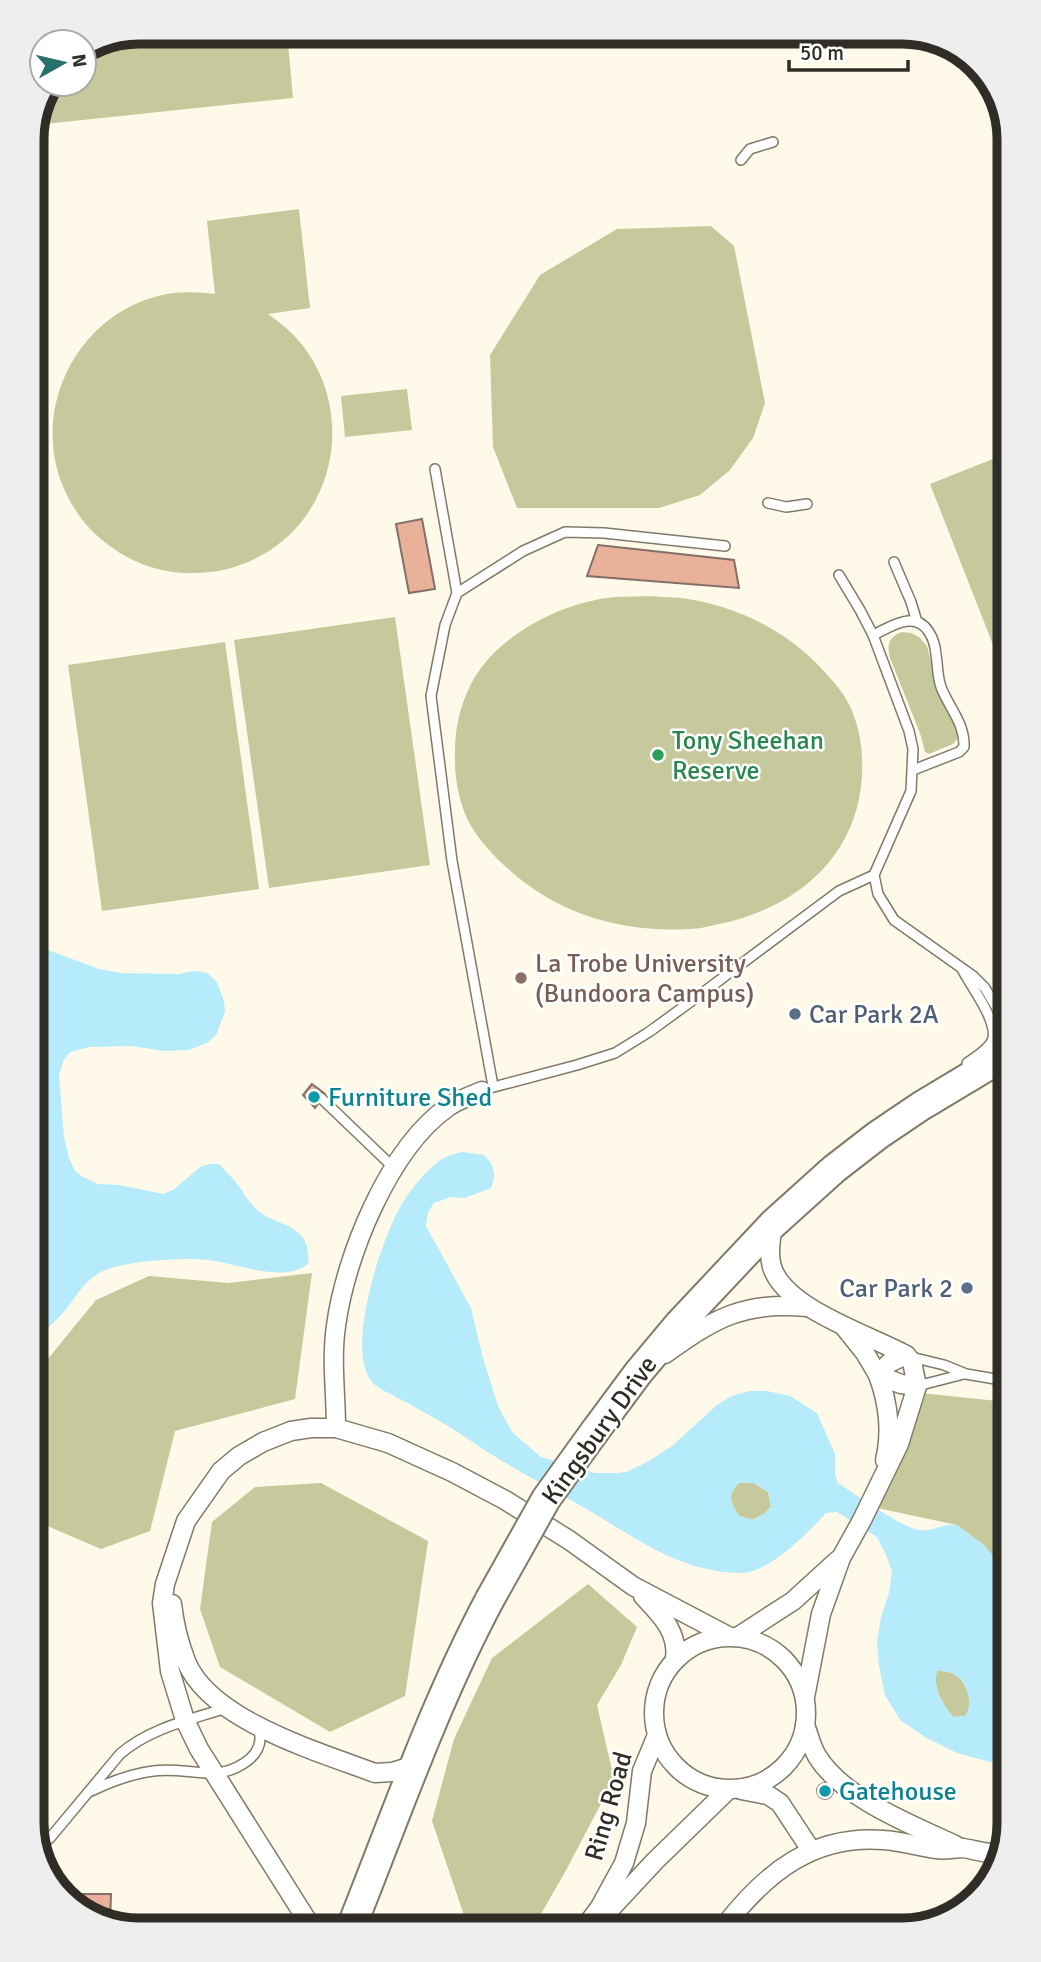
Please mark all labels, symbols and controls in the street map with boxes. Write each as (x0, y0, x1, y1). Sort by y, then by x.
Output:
north arrow (28, 28, 98, 98)
scale bar (789, 28, 908, 72)
text: 50 m (800, 40, 844, 66)
text: N (66, 53, 92, 69)
place label: Tony Sheehan Reserve (672, 725, 824, 787)
marker: Tony Sheehan Reserve (650, 747, 666, 763)
place label: La Trobe University (Bundoora Campus) (535, 948, 754, 1010)
marker: La Trobe University (Bundoora Campus) (513, 970, 529, 986)
place label: Car Park 2A (809, 999, 939, 1031)
marker: Car Park 2A (787, 1006, 803, 1022)
place label: Furniture Shed (328, 1082, 492, 1114)
marker: Furniture Shed (306, 1089, 322, 1105)
place label: Car Park 2 (839, 1273, 953, 1305)
marker: Car Park 2 (959, 1280, 975, 1296)
street label: Kingsbury Drive (535, 1350, 664, 1511)
street label: Ring Road (578, 1748, 640, 1864)
place label: Gatehouse (839, 1776, 957, 1808)
marker: Gatehouse (817, 1783, 833, 1799)

